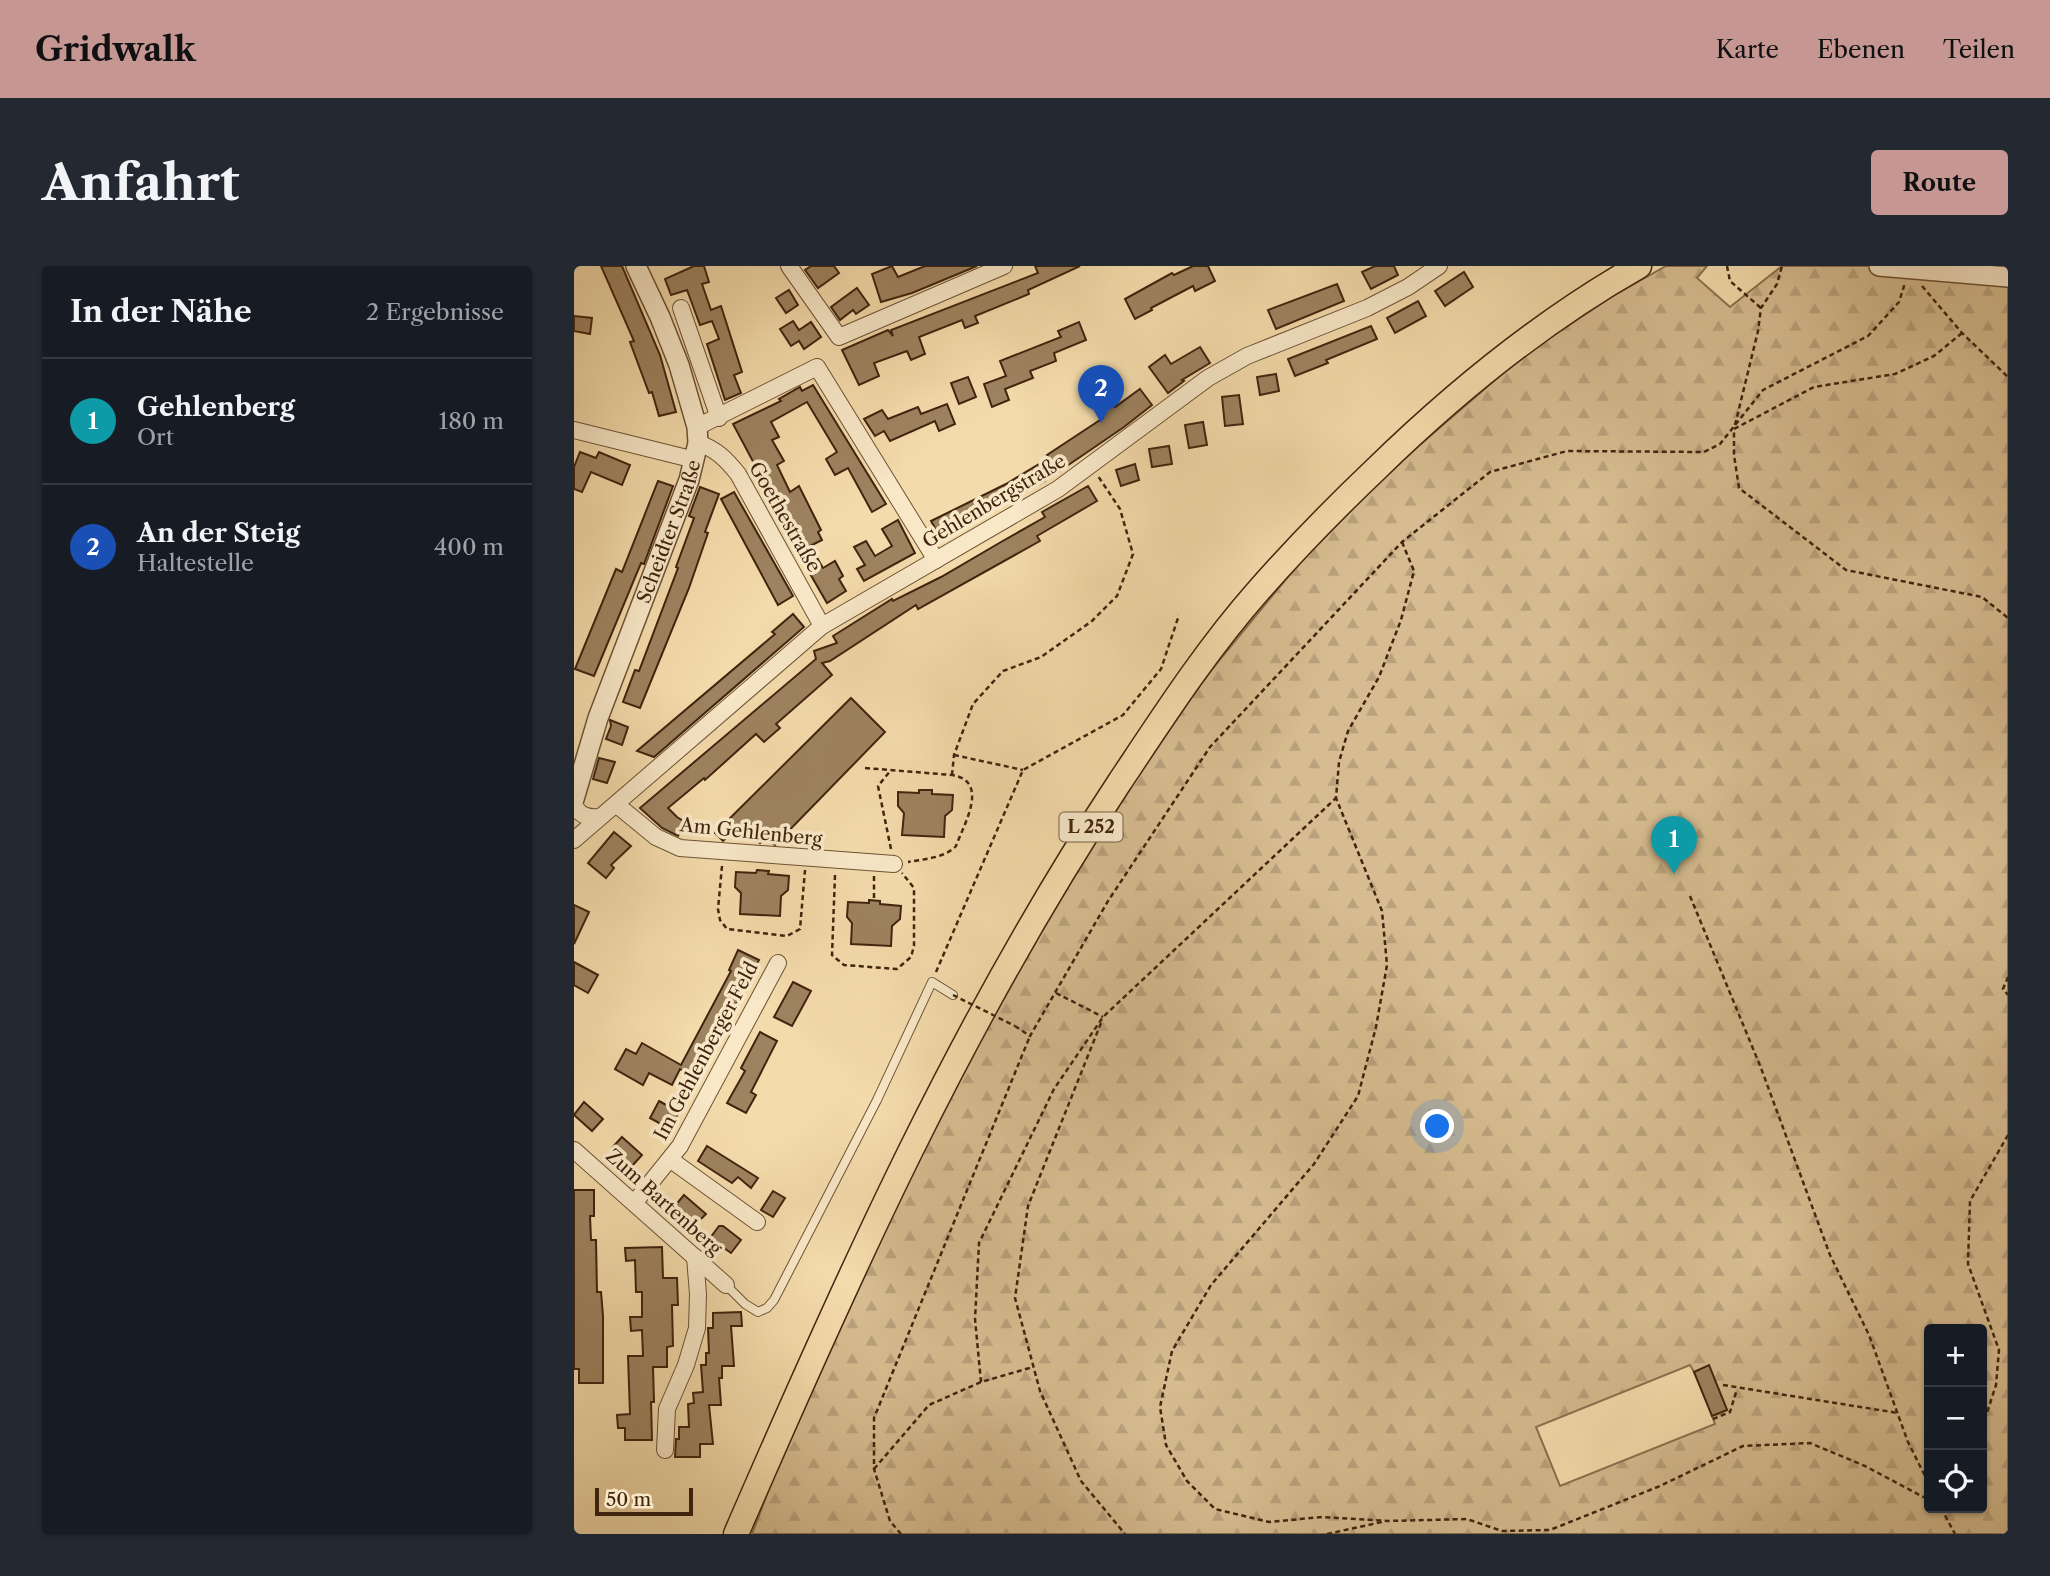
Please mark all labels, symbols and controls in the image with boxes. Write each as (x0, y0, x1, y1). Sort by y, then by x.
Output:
text: Gridwalk (35, 29, 196, 70)
text: Karte (1716, 35, 1779, 64)
text: Ebenen (1817, 35, 1905, 64)
text: Teilen (1943, 35, 2015, 64)
button: Route (1871, 150, 2008, 215)
text: Anfahrt (42, 152, 240, 213)
text: In der Nähe (70, 293, 252, 330)
text: 2 Ergebnisse (366, 298, 504, 326)
pin: 2 (1078, 365, 1124, 423)
text: Gehlenberg (137, 391, 295, 423)
text: 1 (88, 407, 98, 435)
text: 180 m (439, 407, 504, 435)
text: Ort (137, 423, 174, 451)
street label: Gehlenbergstraße (918, 449, 1070, 553)
street label: Scheidter Straße (631, 457, 705, 606)
street label: Goethestraße (744, 458, 826, 576)
text: An der Steig (137, 517, 300, 549)
text: 2 (86, 533, 100, 561)
text: 400 m (434, 533, 504, 561)
text: Haltestelle (137, 549, 254, 577)
road number: L 252 (1060, 812, 1122, 842)
street label: Am Gehlenberg (678, 813, 824, 851)
pin: 1 (1651, 816, 1697, 874)
street label: Im Gehlenberger Feld (649, 958, 763, 1144)
your location (1420, 1109, 1454, 1143)
street label: Zum Bartenberg (601, 1144, 727, 1261)
map controls (1924, 1324, 1987, 1513)
button: + (1924, 1324, 1987, 1387)
button: − (1924, 1387, 1987, 1450)
button: locate (1924, 1450, 1987, 1513)
scale bar (595, 1485, 693, 1517)
text: 50 m (606, 1488, 651, 1511)

